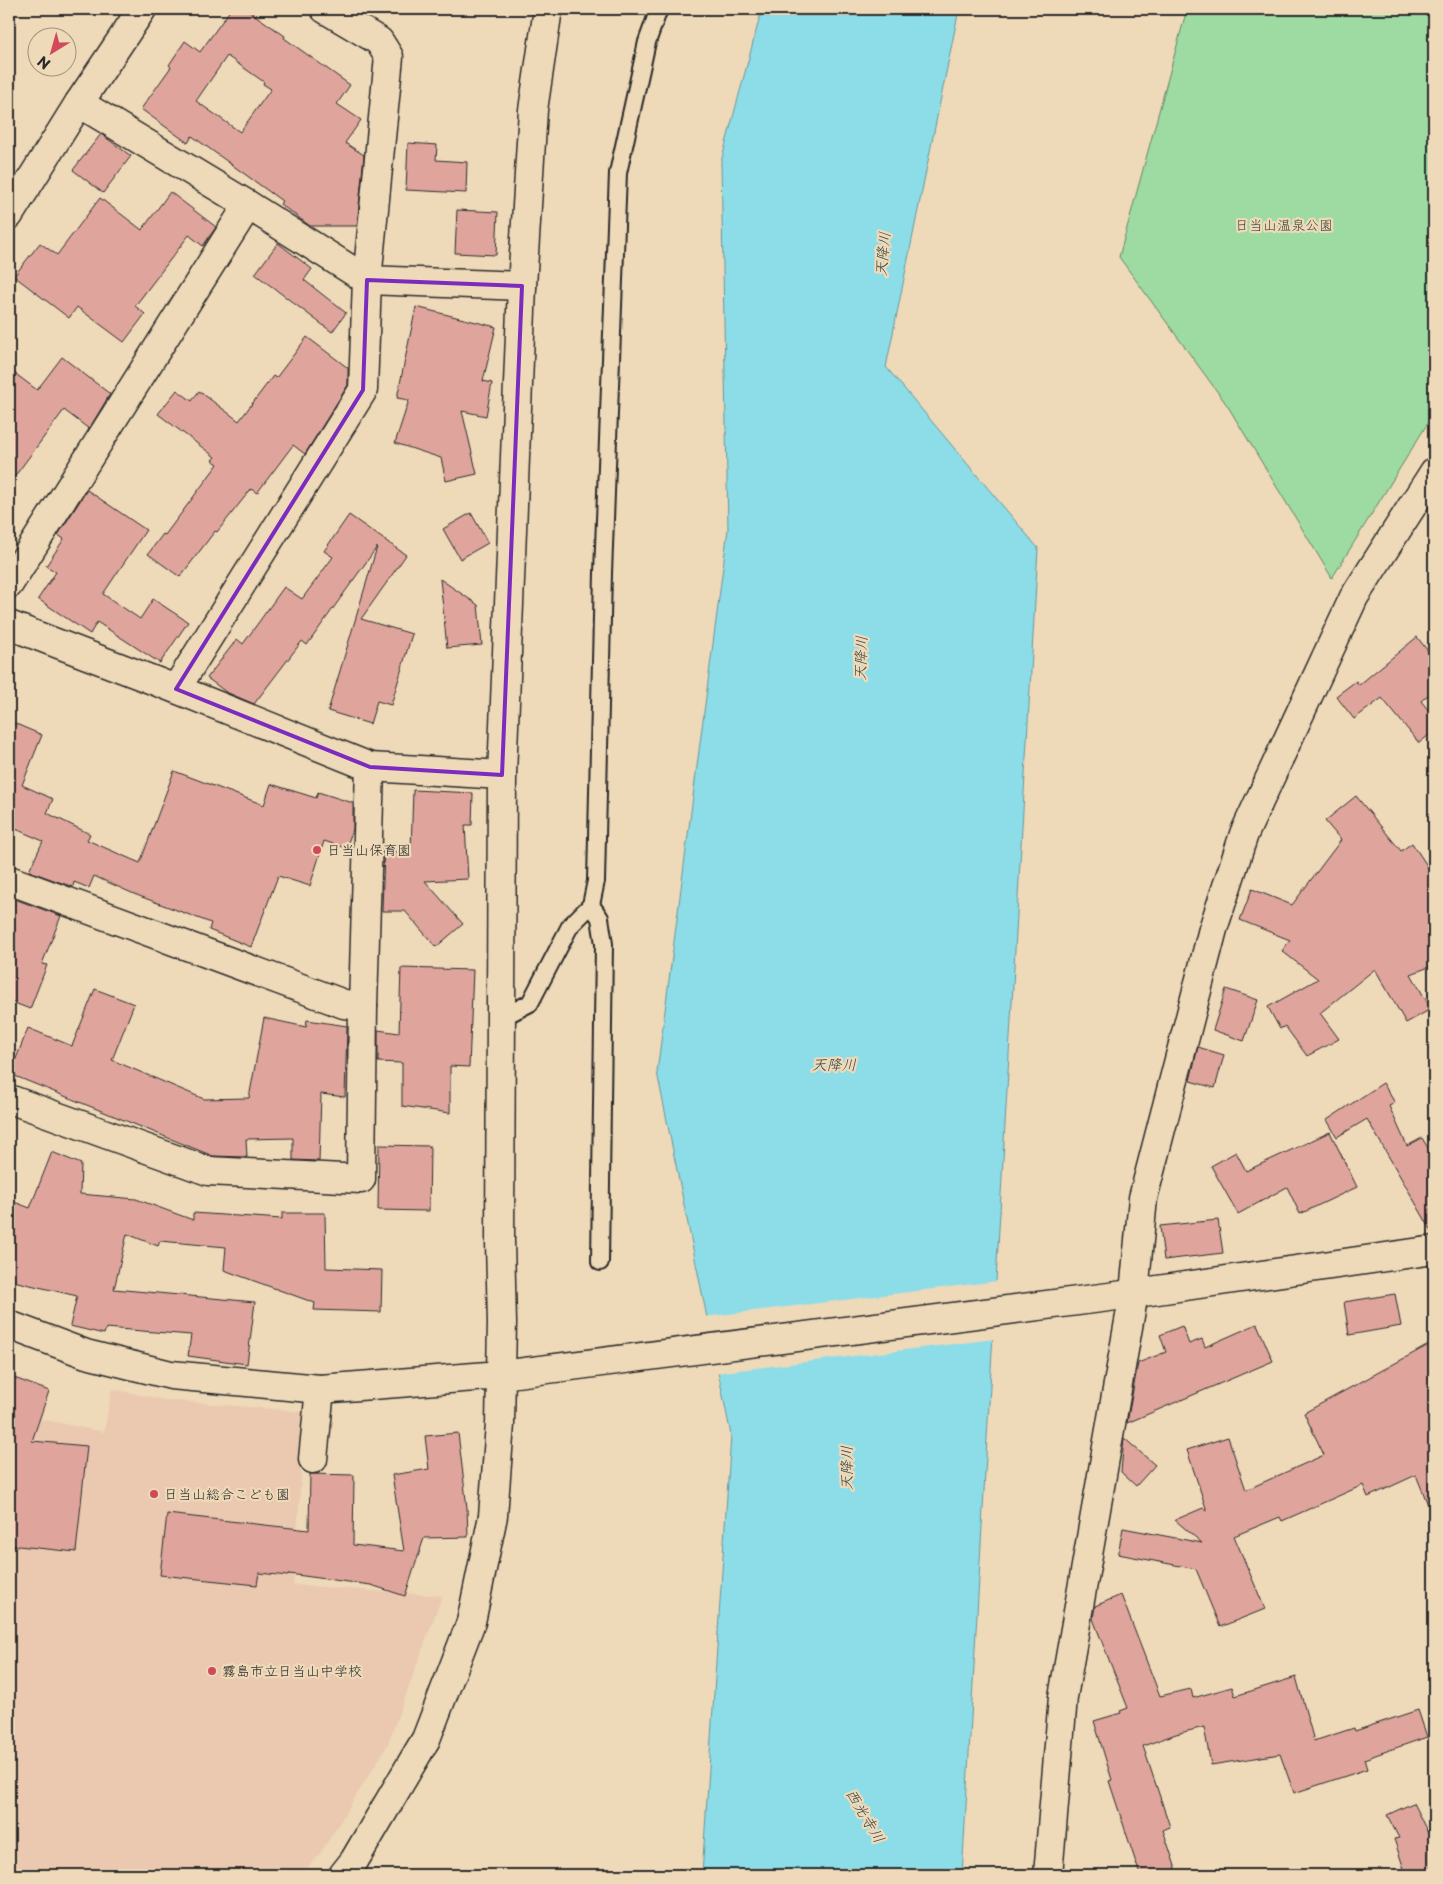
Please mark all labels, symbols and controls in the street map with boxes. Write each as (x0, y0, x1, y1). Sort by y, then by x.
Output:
north arrow (28, 28, 78, 78)
text: N (33, 51, 55, 75)
park label: 日当山温泉公園 (1235, 214, 1333, 235)
water label: 天降川 (868, 230, 895, 277)
water label: 天降川 (847, 635, 872, 681)
place label: 日当山保育園 (327, 839, 411, 860)
marker: 日当山保育園 (311, 844, 323, 856)
water label: 天降川 (811, 1052, 857, 1075)
water label: 天降川 (834, 1445, 857, 1491)
place label: 日当山総合こども園 (164, 1483, 290, 1504)
marker: 日当山総合こども園 (148, 1488, 160, 1500)
place label: 霧島市立日当山中学校 (222, 1660, 362, 1681)
marker: 霧島市立日当山中学校 (206, 1665, 218, 1677)
water label: 西光寺川 (841, 1784, 892, 1847)

